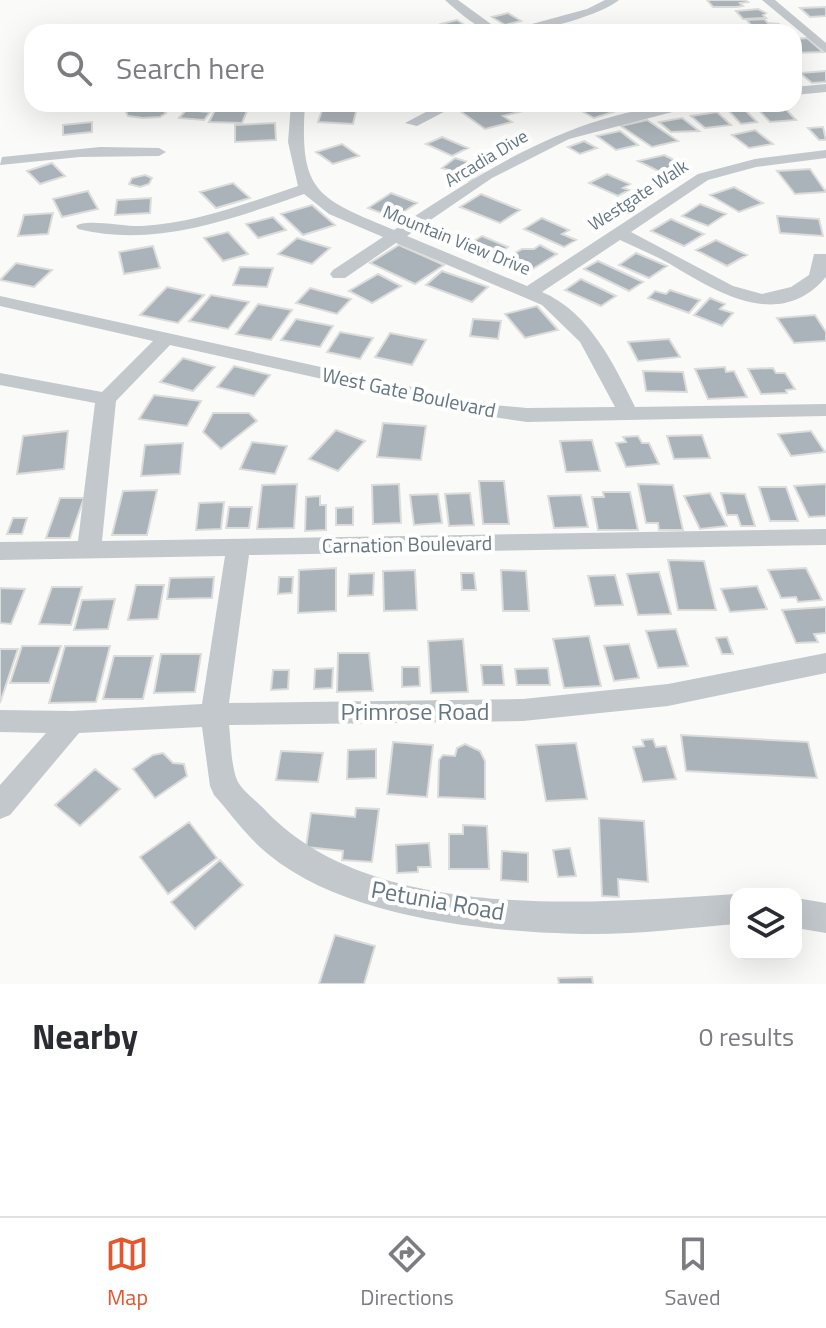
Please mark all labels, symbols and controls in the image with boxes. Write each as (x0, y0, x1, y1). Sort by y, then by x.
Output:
search box (24, 24, 802, 112)
text: Search here (116, 45, 265, 91)
icon: search (52, 46, 96, 90)
street label: Arcadia Dive (439, 122, 533, 194)
street label: Westgate Walk (583, 152, 694, 237)
street label: Mountain View Drive (379, 198, 535, 282)
street label: West Gate Boulevard (319, 358, 499, 426)
street label: Carnation Boulevard (322, 527, 492, 561)
street label: Primrose Road (340, 693, 490, 729)
street label: Petunia Road (369, 871, 507, 929)
map controls (730, 888, 802, 960)
button: layers (730, 888, 802, 960)
text: Nearby (32, 1010, 138, 1062)
text: 0 results (699, 1017, 794, 1056)
tab: Map (105, 1232, 149, 1314)
tab: Directions (360, 1232, 454, 1314)
tab: Saved (665, 1232, 721, 1314)

